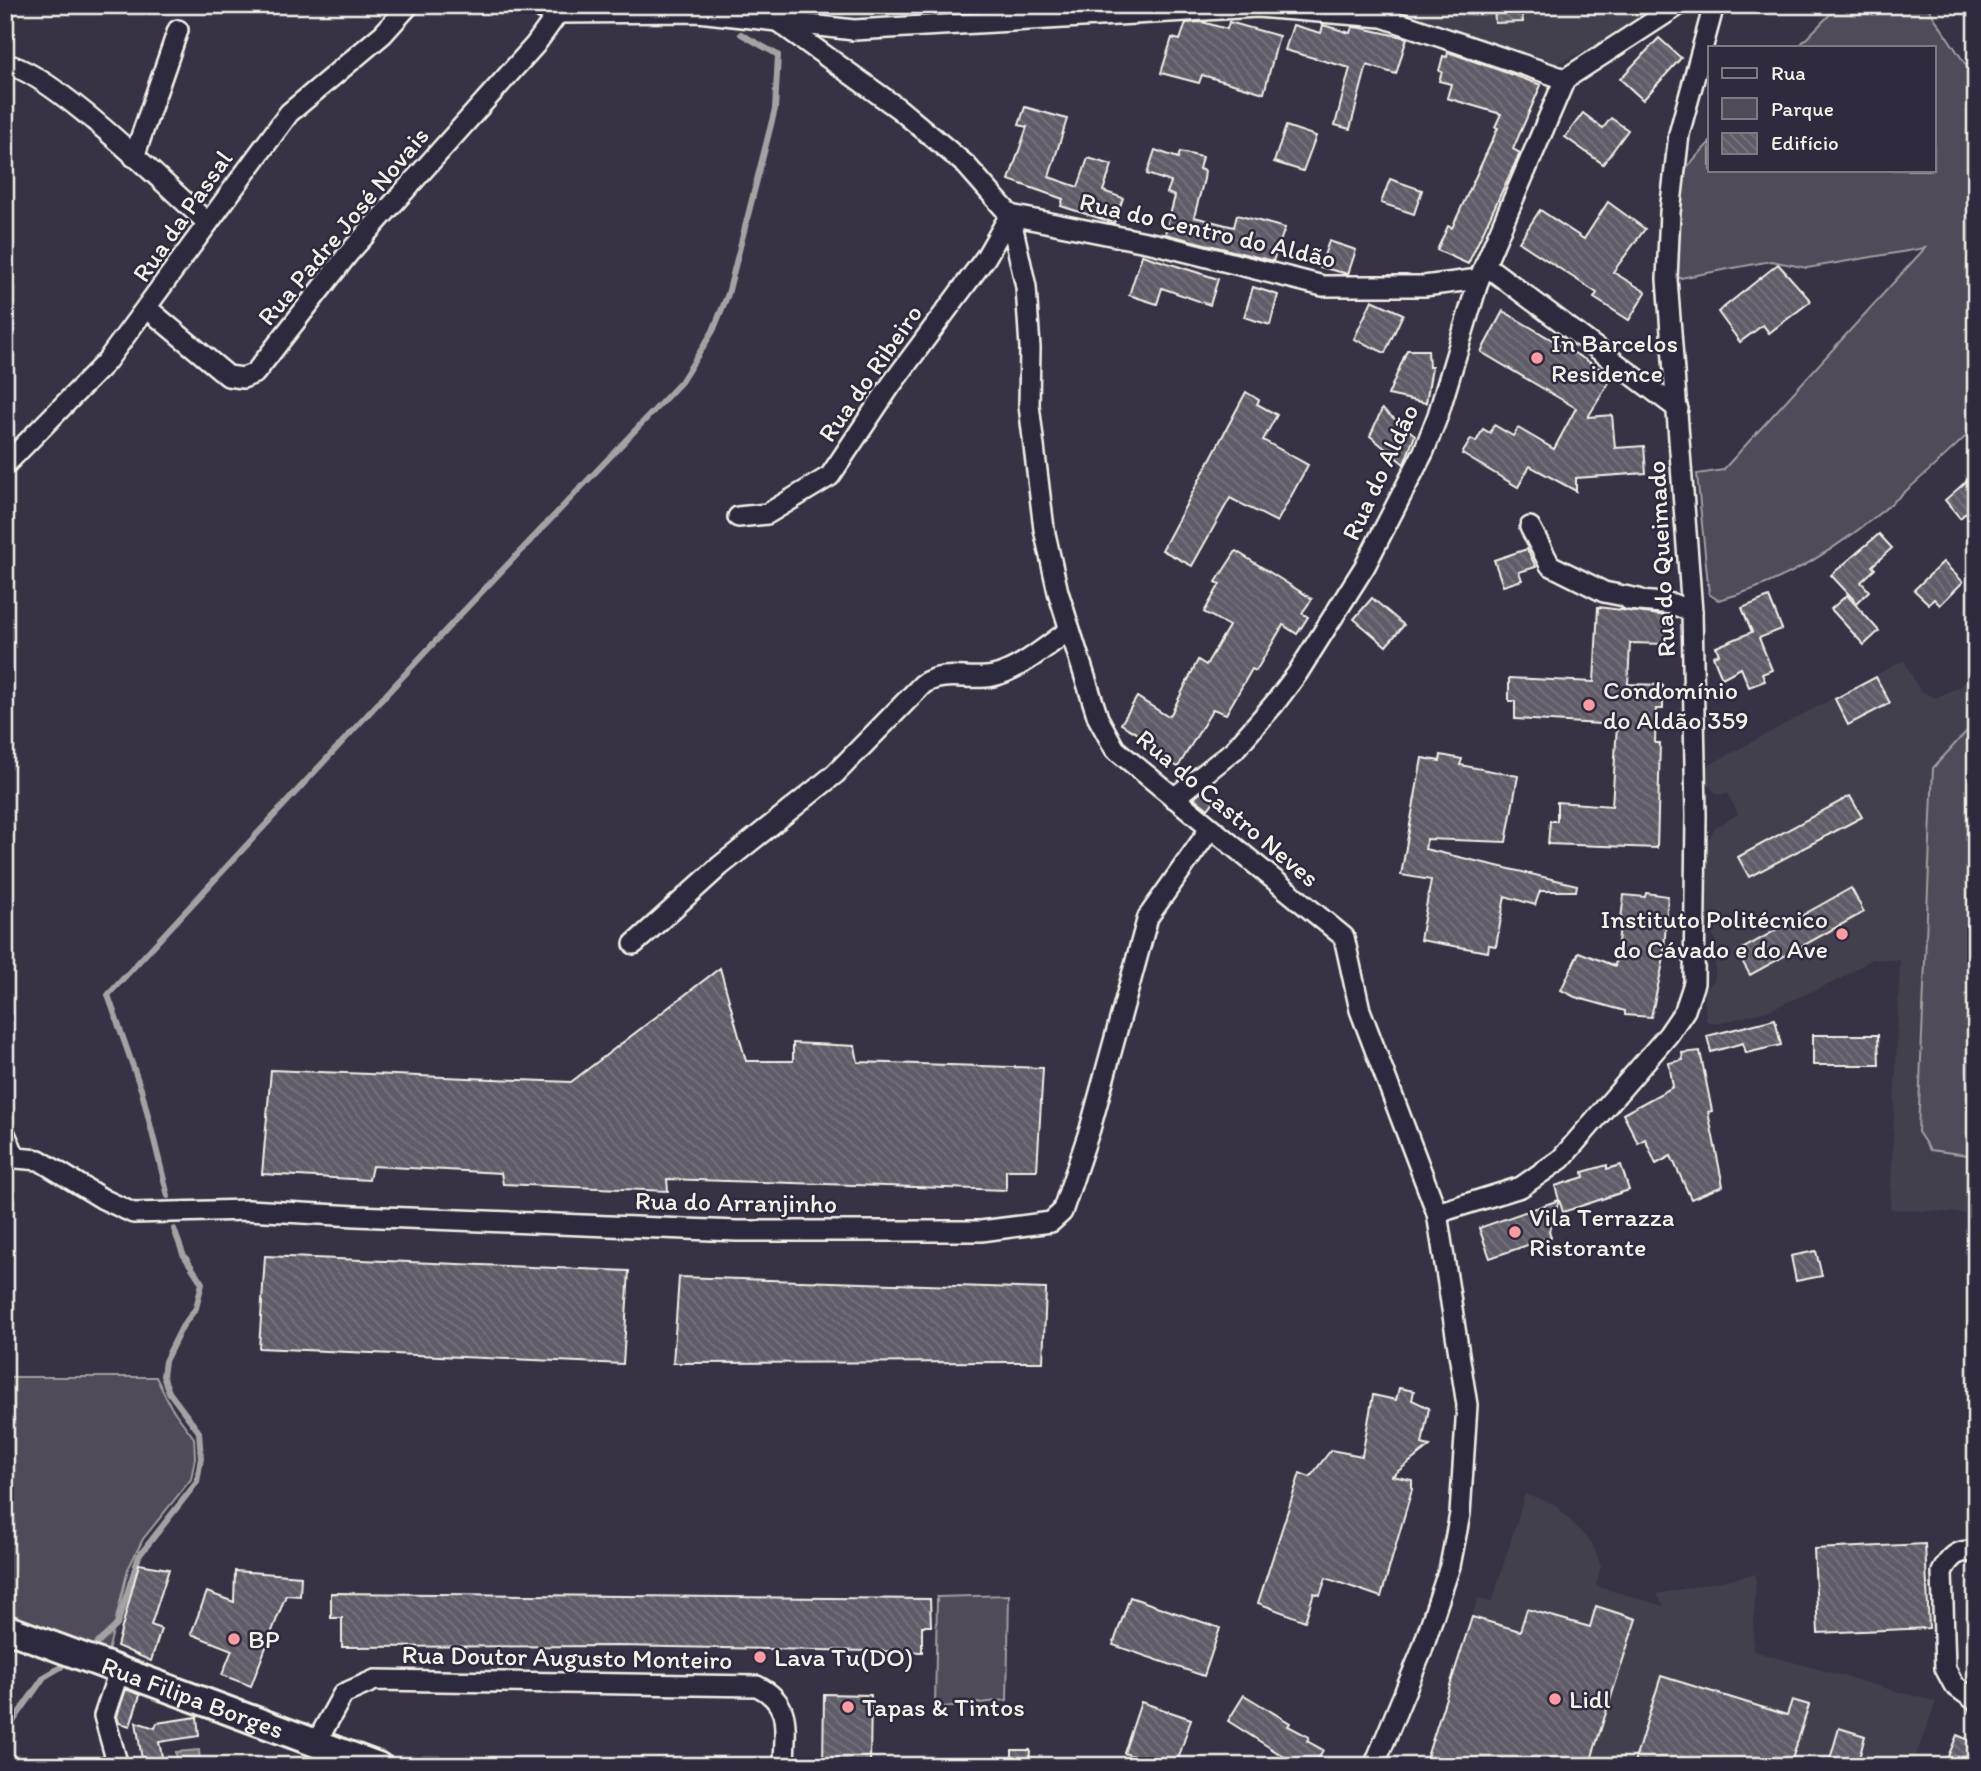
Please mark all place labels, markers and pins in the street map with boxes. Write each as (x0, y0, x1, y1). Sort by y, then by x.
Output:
place label: In Barcelos Residence (1551, 327, 1678, 389)
marker: In Barcelos Residence (1529, 350, 1545, 366)
place label: Condomínio do Aldão 359 (1603, 674, 1749, 736)
marker: Condomínio do Aldão 359 (1581, 697, 1597, 713)
place label: Instituto Politécnico do Cávado e do Ave (1601, 903, 1828, 965)
marker: Instituto Politécnico do Cávado e do Ave (1834, 926, 1850, 942)
place label: Vila Terrazza Ristorante (1529, 1201, 1675, 1263)
marker: Vila Terrazza Ristorante (1507, 1224, 1523, 1240)
place label: BP (248, 1623, 280, 1655)
marker: BP (226, 1631, 242, 1647)
place label: Lava Tu(DO) (774, 1641, 913, 1673)
marker: Lava Tu(DO) (752, 1649, 768, 1665)
place label: Lidl (1569, 1683, 1611, 1715)
place label: Tapas & Tintos (862, 1691, 1025, 1723)
marker: Lidl (1547, 1691, 1563, 1707)
marker: Tapas & Tintos (840, 1699, 856, 1715)

